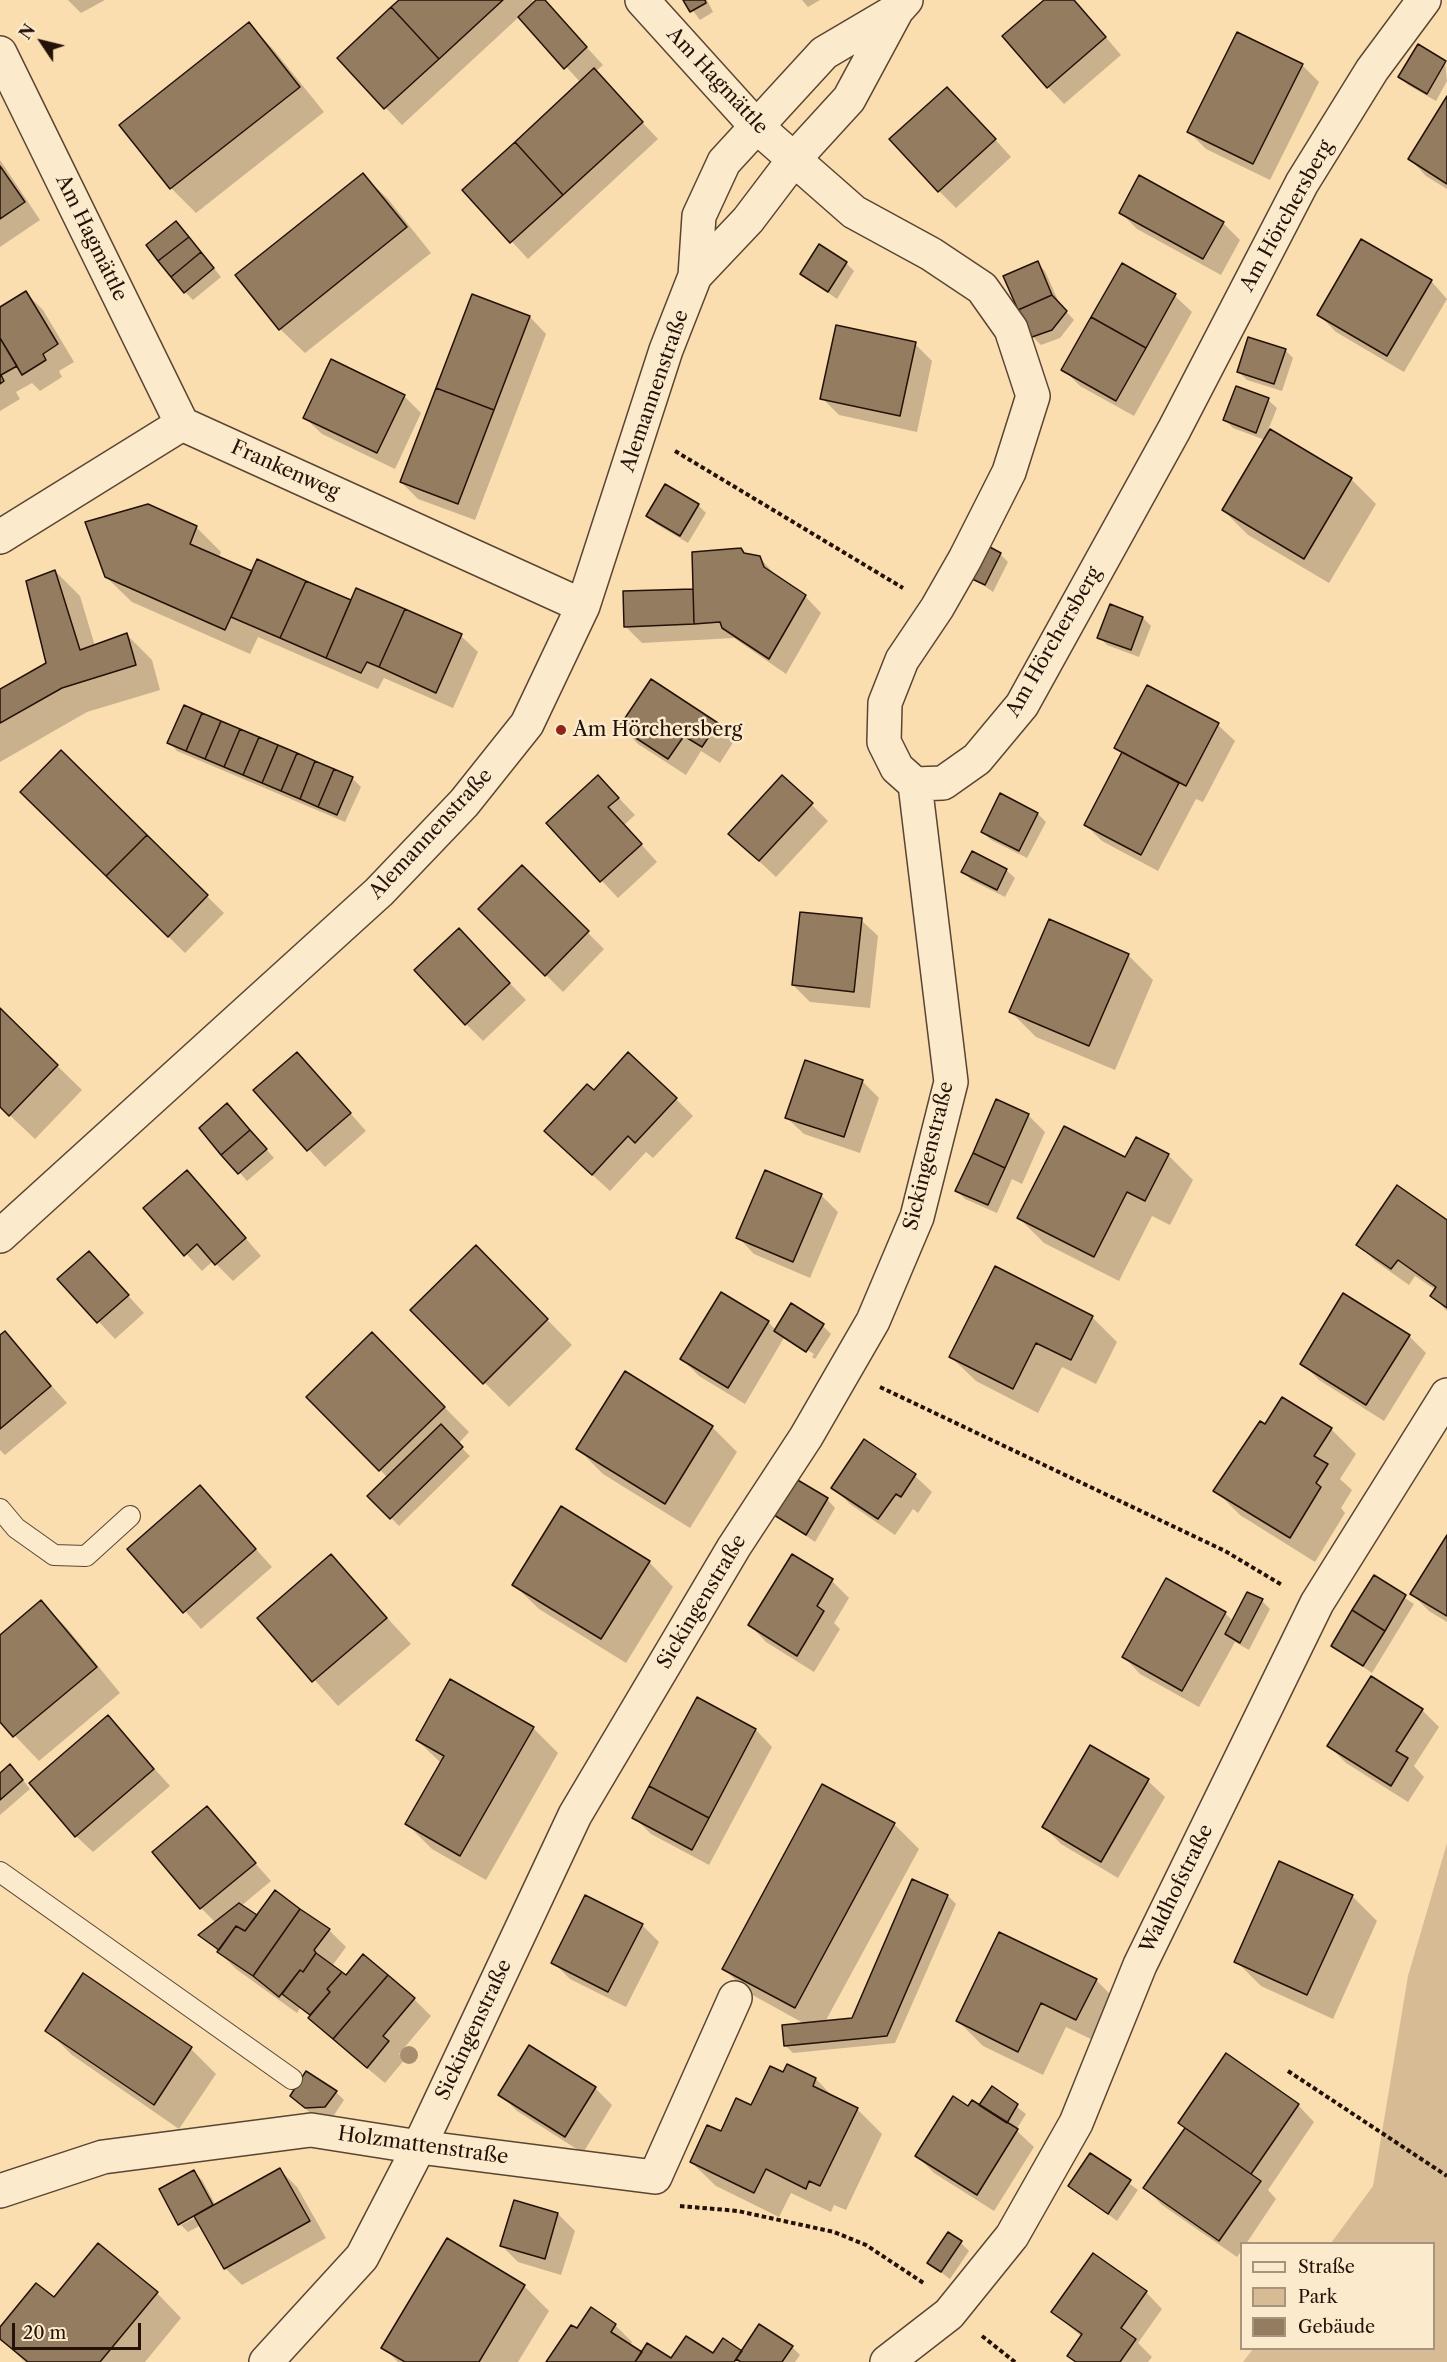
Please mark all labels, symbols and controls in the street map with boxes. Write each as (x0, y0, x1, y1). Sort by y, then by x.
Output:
north arrow (12, 12, 72, 72)
text: N (15, 20, 39, 43)
street label: Am Hagmättle (661, 23, 773, 139)
street label: Am Hörchersberg (1235, 136, 1339, 296)
street label: Am Hagmättle (50, 171, 132, 305)
street label: Alemannenstraße (616, 307, 694, 475)
street label: Frankenweg (227, 435, 343, 505)
street label: Am Hörchersberg (1001, 563, 1107, 721)
place label: Am Hörchersberg (573, 718, 742, 742)
marker: Am Hörchersberg (554, 723, 568, 737)
street label: Alemannenstraße (364, 764, 498, 904)
street label: Sickingenstraße (899, 1079, 959, 1233)
street label: Sickingenstraße (652, 1530, 752, 1674)
street label: Waldhofstraße (1135, 1821, 1219, 1957)
street label: Sickingenstraße (431, 1956, 517, 2104)
street label: Holzmattenstraße (336, 2122, 510, 2170)
legend (1240, 2242, 1435, 2350)
text: Straße (1298, 2256, 1355, 2278)
text: Park (1298, 2286, 1337, 2308)
scale bar (15, 2311, 144, 2349)
text: Gebäude (1298, 2316, 1375, 2338)
text: 20 m (23, 2322, 66, 2344)

